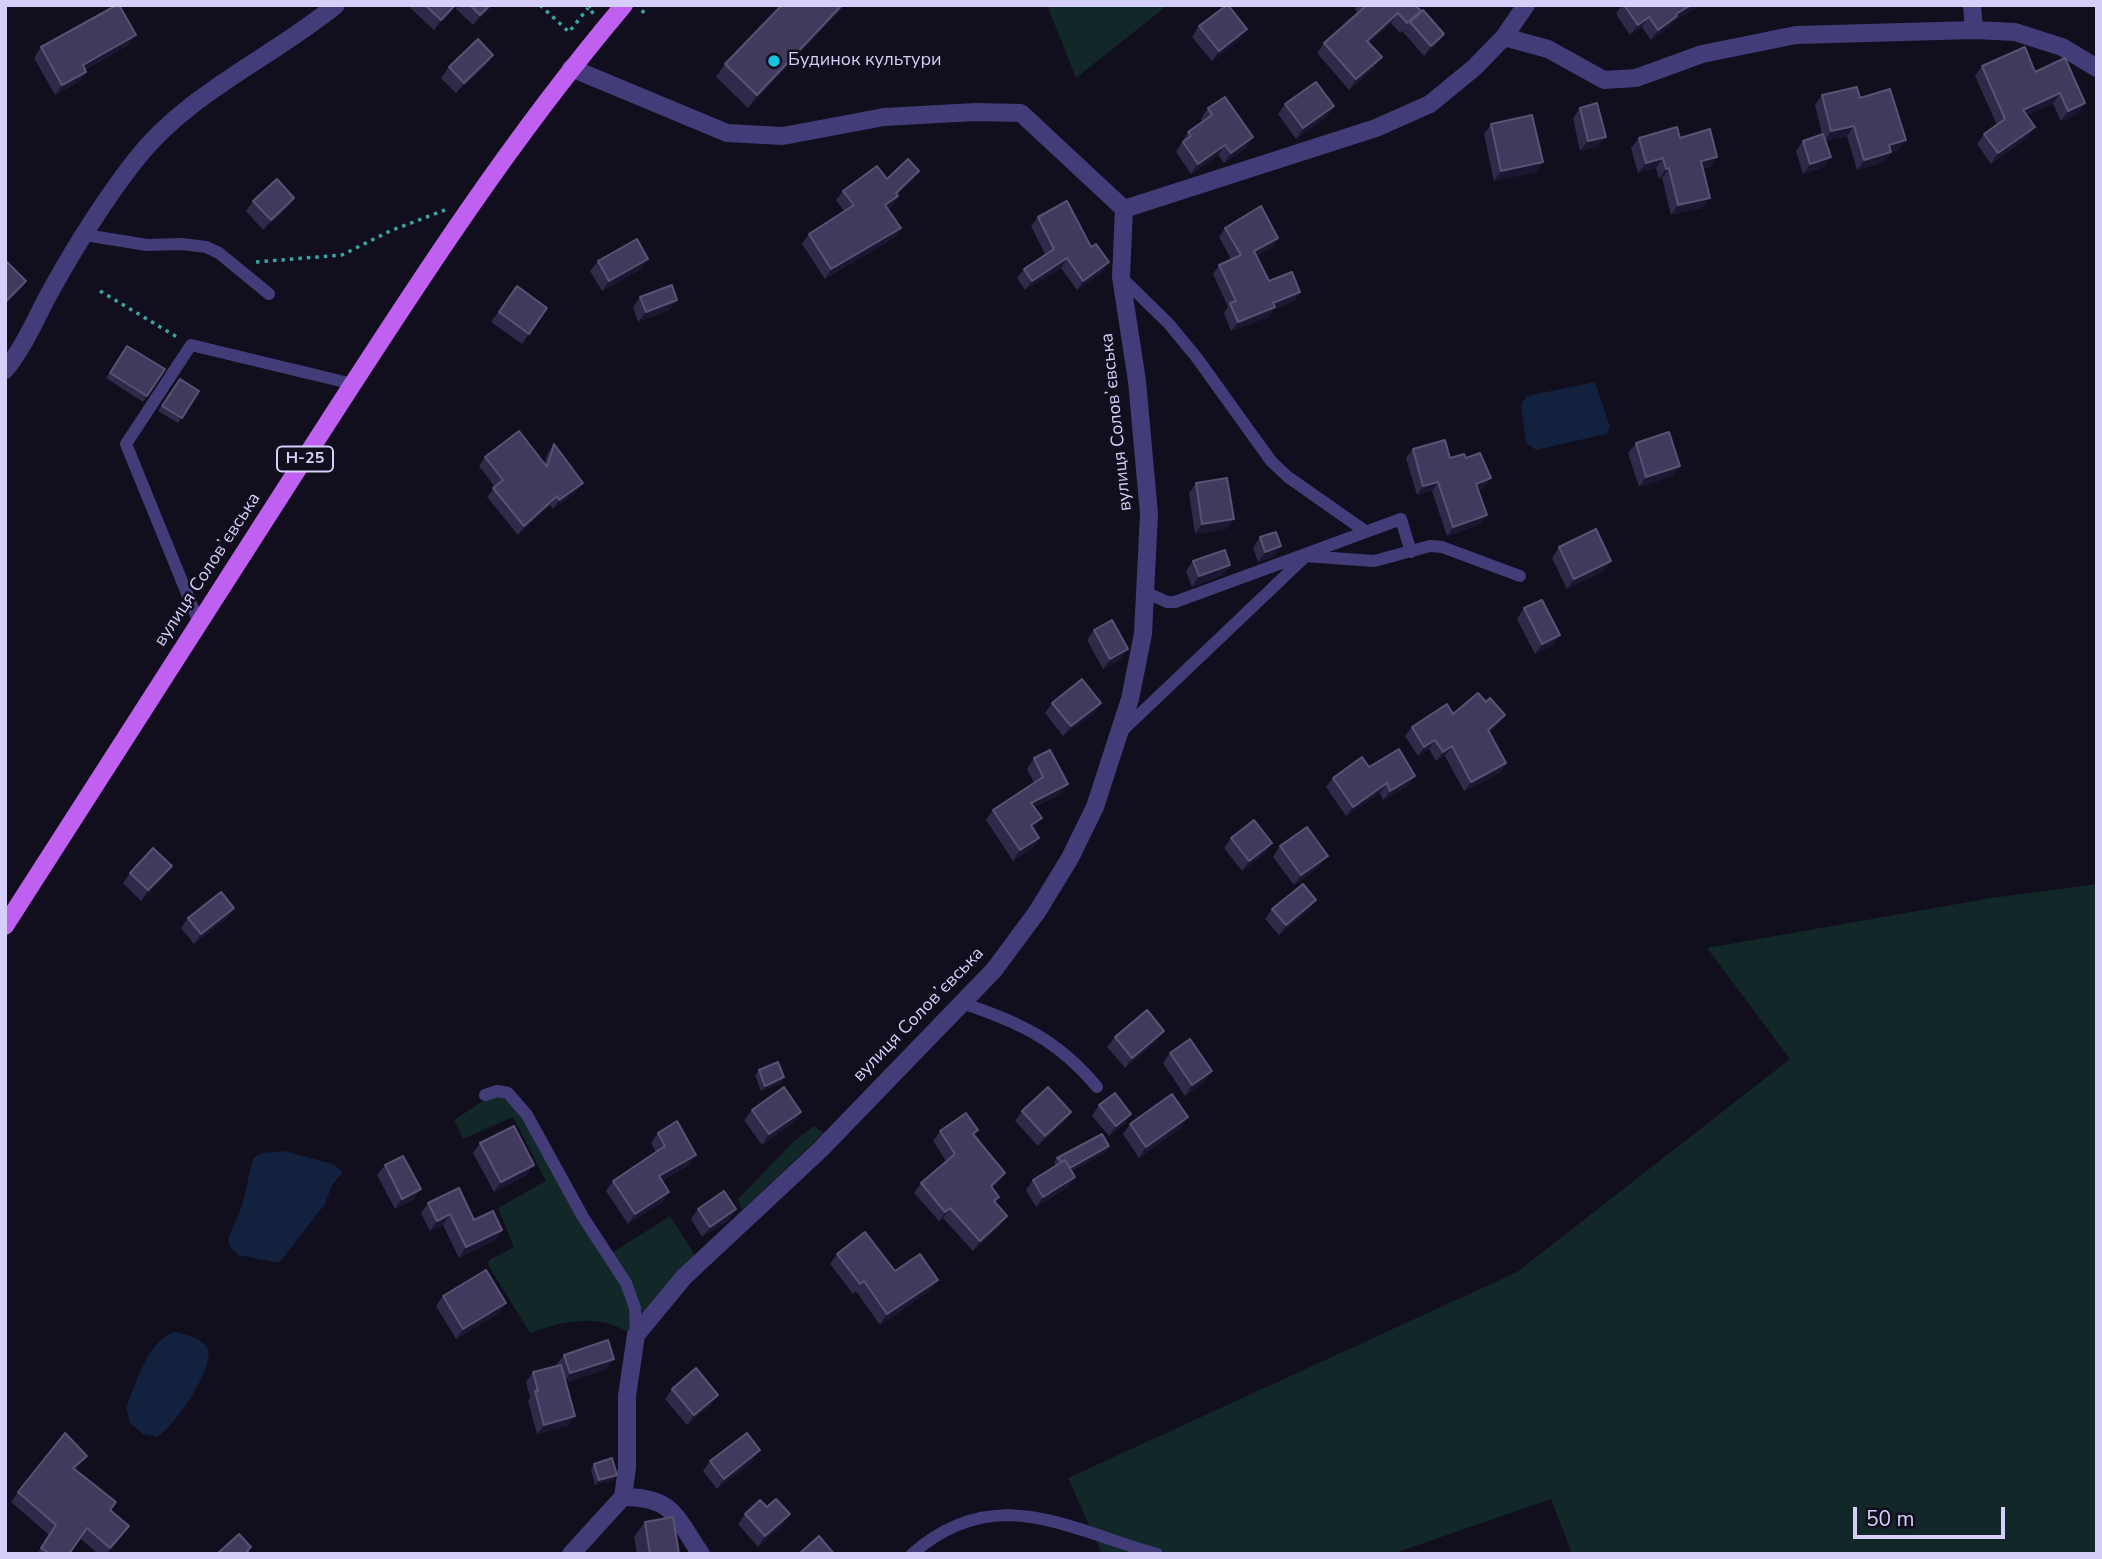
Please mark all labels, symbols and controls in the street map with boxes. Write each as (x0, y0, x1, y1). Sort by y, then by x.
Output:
place label: Будинок культури (788, 50, 942, 72)
marker: Будинок культури (766, 53, 782, 69)
street label: вулиця Соловʼєвська (1097, 332, 1137, 512)
road number: Н-25 (277, 446, 333, 472)
street label: вулиця Соловʼєвська (150, 489, 266, 651)
street label: вулиця Соловʼєвська (849, 943, 989, 1087)
scale bar (1857, 1492, 2009, 1536)
text: 50 m (1866, 1505, 1915, 1533)

